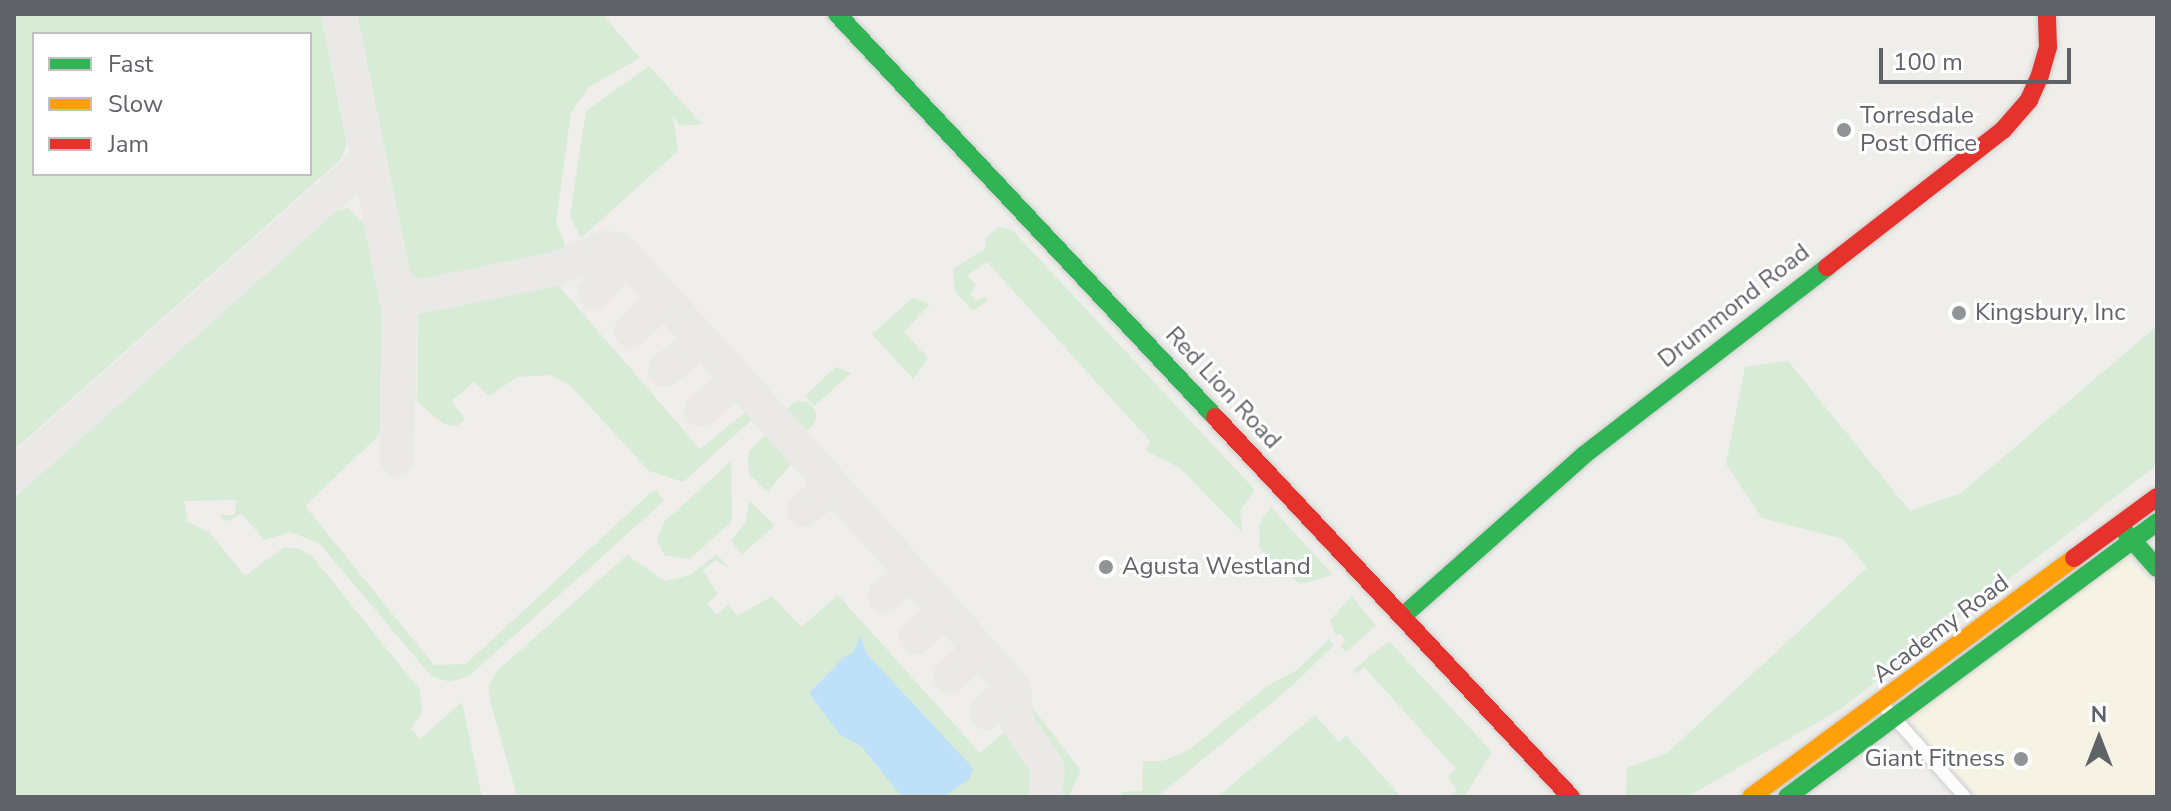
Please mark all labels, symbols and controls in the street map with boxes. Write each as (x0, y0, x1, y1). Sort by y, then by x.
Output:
legend (32, 32, 312, 176)
scale bar (1883, 32, 2075, 82)
text: 100 m (1893, 46, 1963, 78)
text: Fast (108, 48, 153, 80)
text: Slow (108, 88, 163, 120)
place label: Torresdale Post Office (1860, 102, 1977, 158)
marker: Torresdale Post Office (1835, 121, 1853, 139)
text: Jam (108, 128, 149, 160)
street label: Drummond Road (1653, 238, 1815, 374)
place label: Kingsbury, Inc (1975, 299, 2125, 327)
marker: Kingsbury, Inc (1950, 304, 1968, 322)
street label: Red Lion Road (1159, 321, 1287, 455)
place label: Agusta Westland (1122, 553, 1311, 581)
marker: Agusta Westland (1097, 558, 1115, 576)
street label: Academy Road (1867, 569, 2015, 689)
north arrow (2059, 699, 2139, 779)
text: N (2091, 700, 2107, 730)
place label: Giant Fitness (1864, 745, 2005, 773)
marker: Giant Fitness (2012, 750, 2030, 768)

